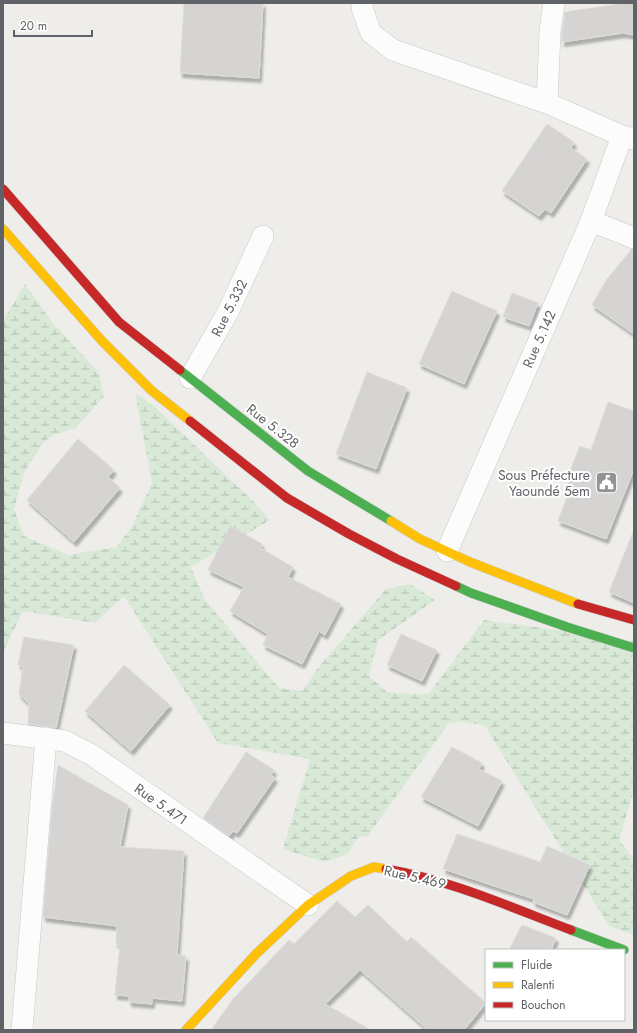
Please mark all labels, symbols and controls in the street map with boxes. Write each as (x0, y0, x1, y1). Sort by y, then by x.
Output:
scale bar (14, 12, 92, 38)
text: 20 m (20, 17, 47, 35)
street label: Rue 5.332 (206, 276, 252, 340)
street label: Rue 5.142 (517, 307, 561, 371)
street label: Rue 5.328 (242, 399, 304, 453)
place label: Sous Préfecture Yaoundé 5em (498, 465, 590, 501)
public building icon: Sous Préfecture Yaoundé 5em (593, 470, 619, 496)
street label: Rue 5.471 (130, 778, 192, 830)
street label: Rue 5.469 (382, 860, 448, 894)
legend (485, 949, 625, 1021)
text: Fluide (521, 956, 552, 974)
text: Ralenti (521, 976, 555, 994)
text: Bouchon (521, 996, 565, 1014)

